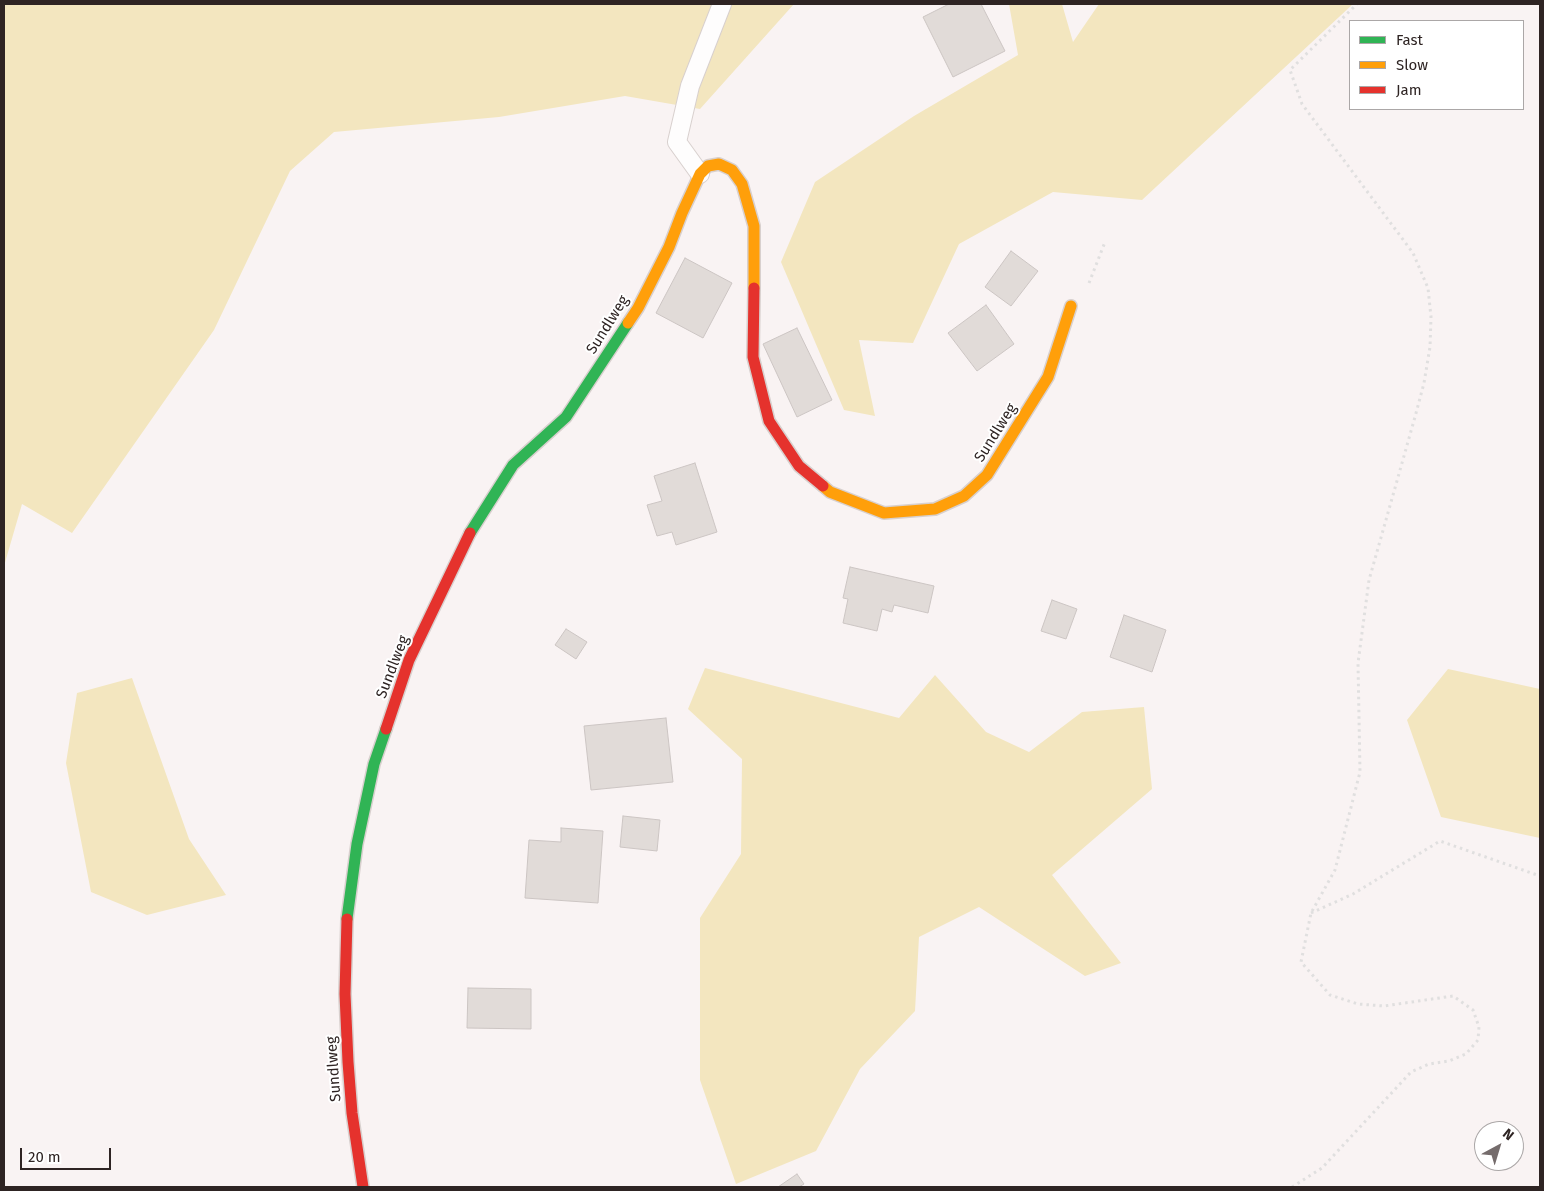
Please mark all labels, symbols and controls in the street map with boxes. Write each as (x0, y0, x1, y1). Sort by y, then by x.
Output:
legend (1349, 20, 1524, 110)
text: Fast (1396, 31, 1423, 49)
text: Slow (1396, 56, 1428, 74)
text: Jam (1396, 81, 1422, 99)
street label: Sundlweg (583, 292, 633, 358)
street label: Sundlweg (971, 400, 1021, 466)
street label: Sundlweg (373, 633, 413, 701)
street label: Sundlweg (323, 1036, 345, 1102)
north arrow (1474, 1121, 1524, 1171)
text: N (1499, 1125, 1517, 1144)
scale bar (22, 1138, 114, 1170)
text: 20 m (28, 1148, 61, 1166)

